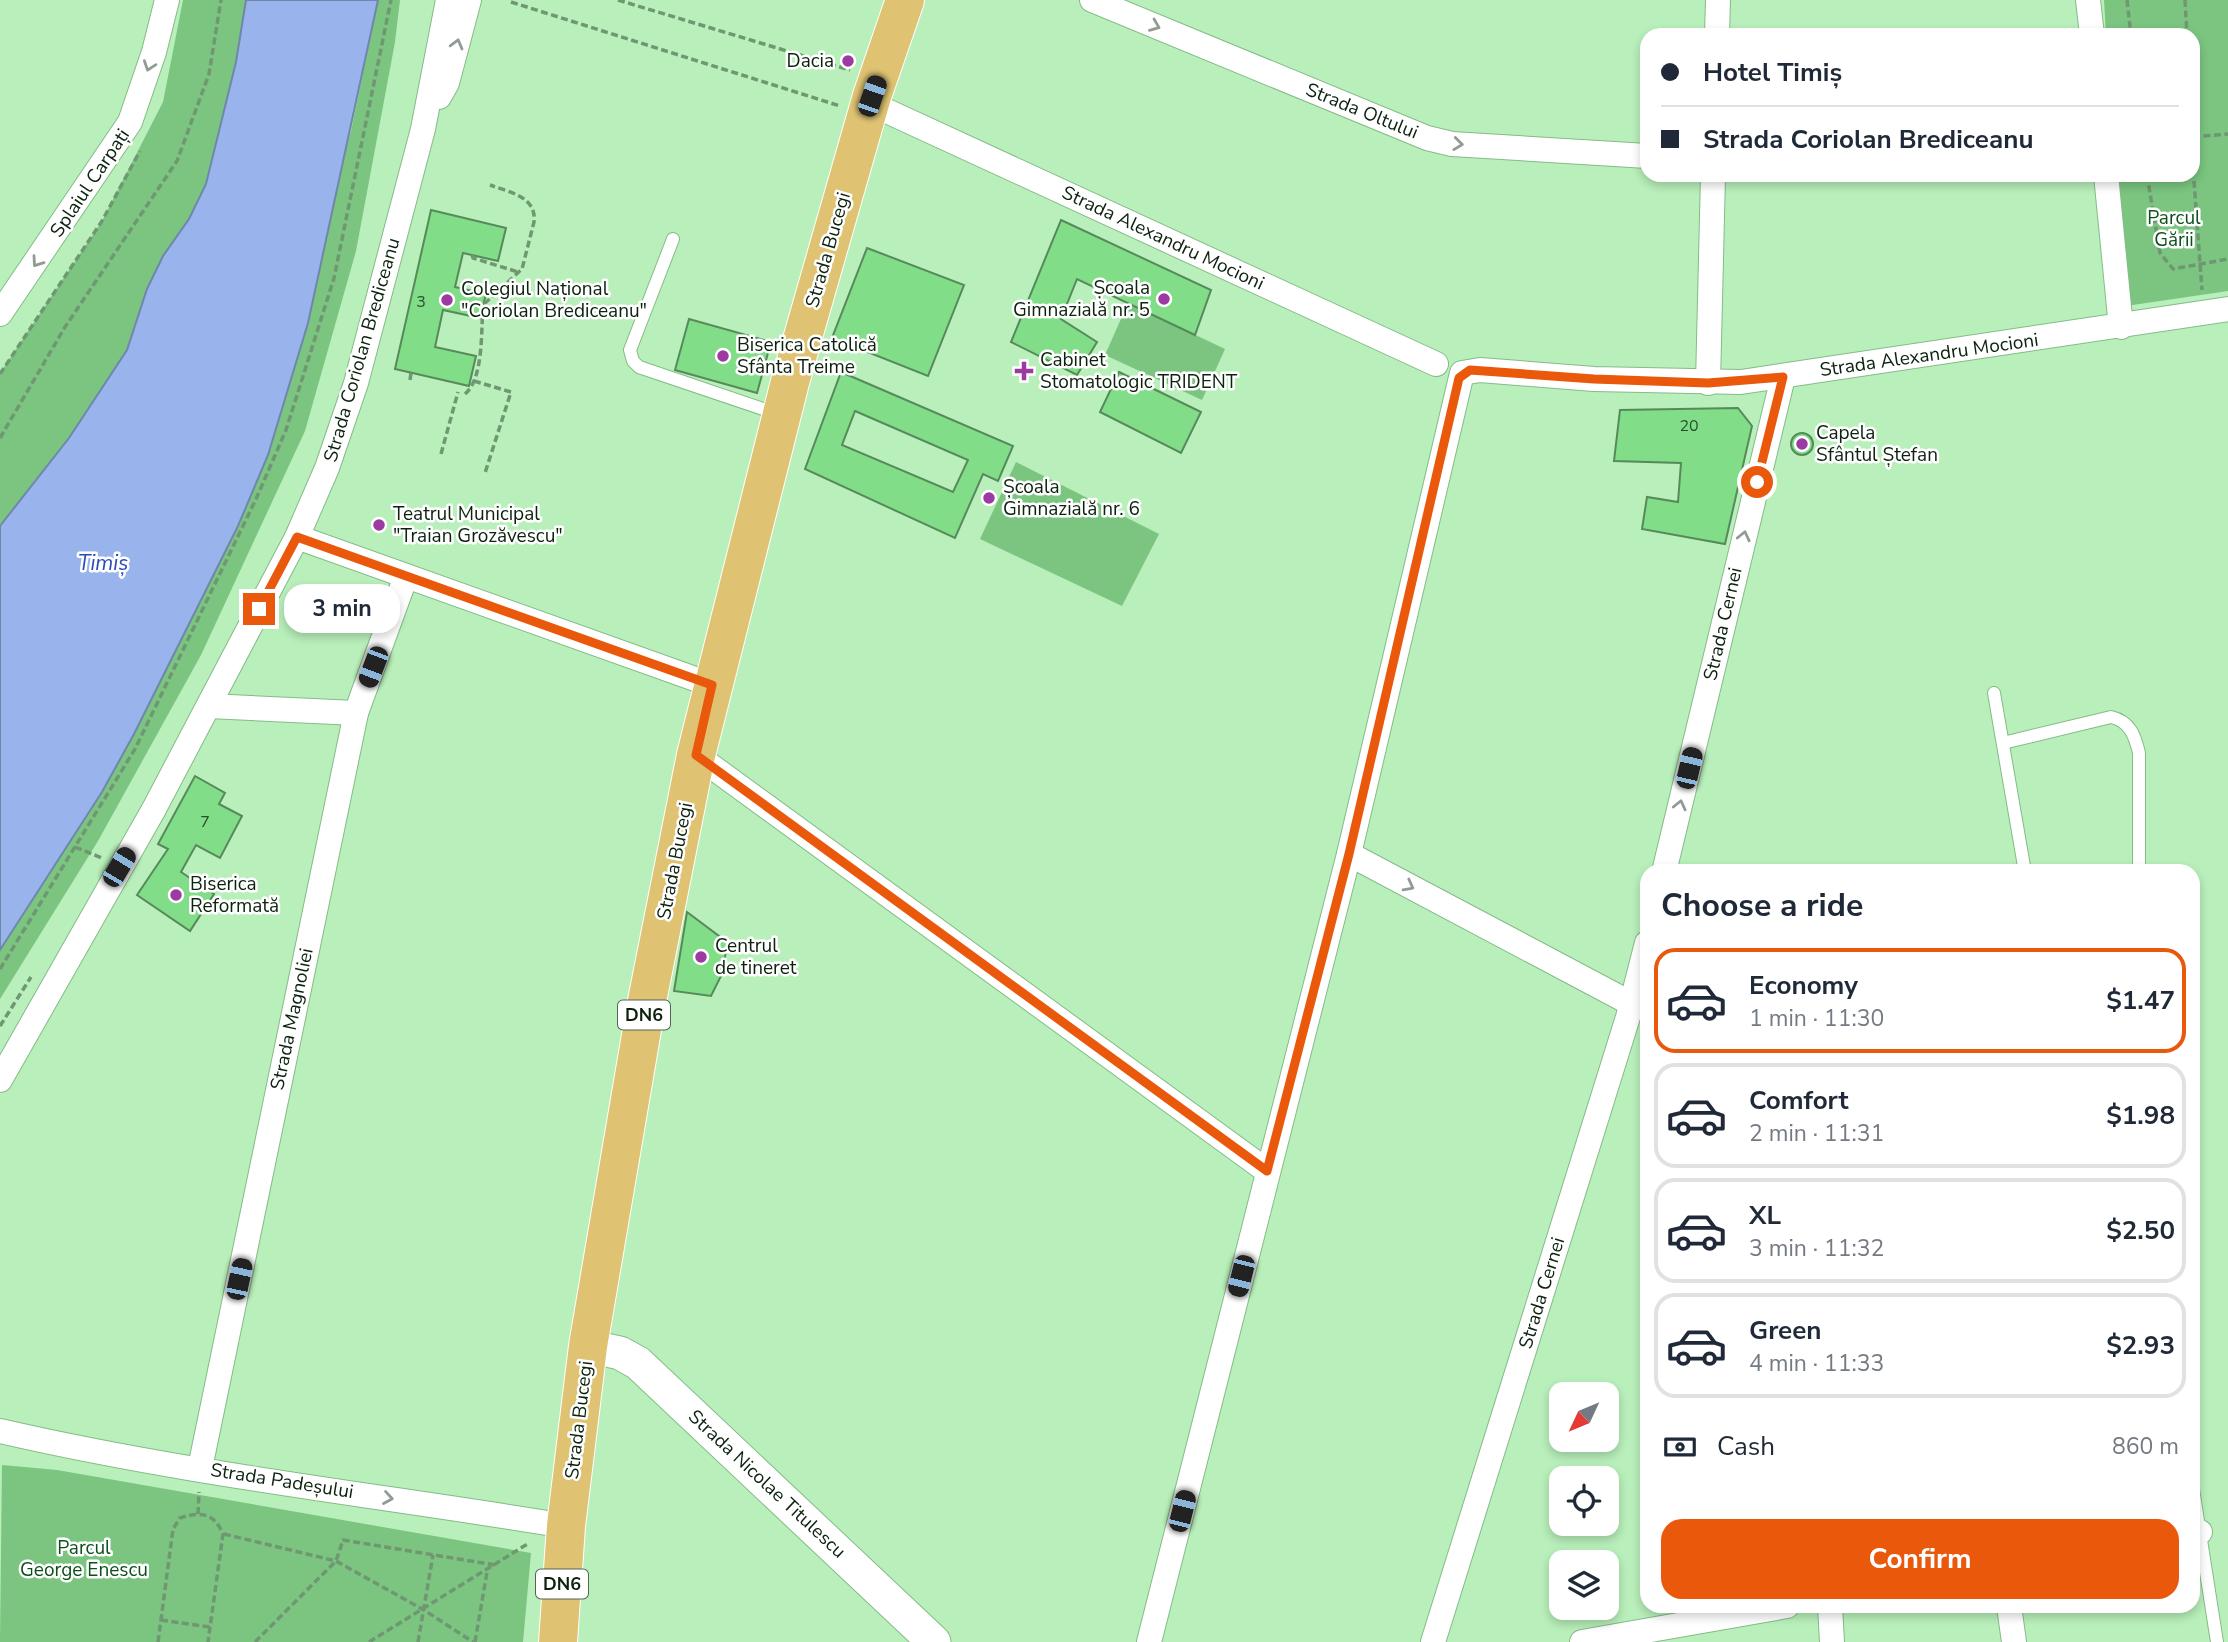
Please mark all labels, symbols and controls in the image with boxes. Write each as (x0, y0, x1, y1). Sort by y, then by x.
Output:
one-way arrow (1148, 18, 1160, 32)
one-way arrow (449, 38, 464, 50)
place label: Dacia (787, 48, 834, 74)
marker: Dacia (840, 53, 856, 69)
text: Hotel Timiș (1703, 55, 1842, 90)
one-way arrow (143, 59, 157, 71)
car (856, 73, 889, 119)
street label: Strada Oltului (1302, 77, 1422, 145)
text: Strada Coriolan Brediceanu (1703, 122, 2033, 157)
street label: Splaiul Carpați (44, 124, 136, 242)
one-way arrow (1452, 137, 1464, 152)
street label: Strada Alexandru Mocioni (1058, 180, 1268, 296)
street label: Strada Bucegi (799, 189, 857, 311)
park label: Parcul Gării (2147, 205, 2201, 253)
street label: Strada Coriolan Brediceanu (317, 235, 407, 465)
one-way arrow (33, 254, 45, 267)
place label: Școala Gimnazială nr. 5 (1013, 275, 1150, 323)
place label: Colegiul Național "Coriolan Brediceanu" (461, 276, 647, 324)
house number: 3 (416, 291, 426, 313)
marker: Școala Gimnazială nr. 5 (1156, 291, 1172, 307)
marker: Colegiul Național "Coriolan Brediceanu" (439, 292, 455, 308)
street label: Strada Alexandru Mocioni (1818, 327, 2040, 383)
place label: Biserica Catolică Sfânta Treime (737, 332, 877, 380)
place label: Cabinet Stomatologic TRIDENT (1040, 347, 1238, 395)
marker: Biserica Catolică Sfânta Treime (715, 348, 731, 364)
marker: Cabinet Stomatologic TRIDENT (1014, 361, 1034, 381)
house number: 20 (1679, 415, 1699, 437)
place label: Capela Sfântul Ștefan (1816, 420, 1938, 468)
marker: Capela Sfântul Ștefan (1794, 436, 1810, 452)
route start (1741, 466, 1773, 498)
place label: Școala Gimnazială nr. 6 (1003, 474, 1140, 522)
marker: Școala Gimnazială nr. 6 (981, 490, 997, 506)
place label: Teatrul Municipal "Traian Grozăvescu" (393, 501, 563, 549)
marker: Teatrul Municipal "Traian Grozăvescu" (371, 517, 387, 533)
one-way arrow (1736, 530, 1750, 542)
water label: Timiș (78, 549, 128, 577)
street label: Strada Cernei (1697, 565, 1749, 683)
callout: 3 min (284, 584, 399, 634)
route end (243, 593, 275, 625)
text: 3 min (312, 593, 372, 624)
car (356, 644, 391, 690)
car (1675, 745, 1704, 791)
one-way arrow (1672, 799, 1686, 811)
street label: Strada Bucegi (651, 800, 699, 922)
house number: 7 (200, 811, 210, 833)
car (100, 844, 139, 890)
place label: Biserica Reformată (190, 871, 279, 919)
one-way arrow (1402, 878, 1414, 891)
text: Choose a ride (1661, 884, 1863, 927)
marker: Biserica Reformată (168, 887, 184, 903)
place label: Centrul de tineret (715, 933, 797, 981)
street label: Strada Magnoliei (264, 946, 320, 1092)
marker: Centrul de tineret (693, 949, 709, 965)
text: Economy (1749, 968, 1858, 1003)
icon: car (1665, 969, 1728, 1032)
text: $1.47 (2106, 983, 2175, 1018)
road number: DN6 (618, 1000, 670, 1030)
text: 1 min · 11:30 (1749, 1003, 1884, 1034)
text: Comfort (1749, 1083, 1849, 1118)
icon: car (1665, 1084, 1728, 1147)
text: $1.98 (2106, 1098, 2175, 1133)
text: 2 min · 11:31 (1749, 1118, 1884, 1149)
text: XL (1749, 1198, 1781, 1233)
icon: car (1665, 1199, 1728, 1262)
text: $2.50 (2106, 1213, 2175, 1248)
text: 3 min · 11:32 (1749, 1233, 1884, 1264)
street label: Strada Cernei (1513, 1234, 1571, 1352)
car (1226, 1253, 1257, 1299)
car (225, 1256, 254, 1302)
text: Green (1749, 1313, 1822, 1348)
icon: car (1665, 1314, 1728, 1377)
text: $2.93 (2106, 1328, 2175, 1363)
text: 4 min · 11:33 (1749, 1348, 1884, 1379)
street label: Strada Bucegi (559, 1359, 599, 1481)
north arrow (1549, 1382, 1619, 1452)
map controls (1549, 1382, 1619, 1620)
street label: Strada Nicolae Titulescu (683, 1404, 851, 1564)
icon: cash (1661, 1428, 1699, 1466)
text: Cash (1717, 1429, 1775, 1464)
text: 860 m (2112, 1431, 2179, 1462)
street label: Strada Padeșului (209, 1457, 355, 1505)
button: locate (1549, 1466, 1619, 1536)
car (1167, 1488, 1198, 1534)
one-way arrow (382, 1490, 394, 1505)
button: Confirm (1661, 1519, 2179, 1599)
park label: Parcul George Enescu (20, 1535, 148, 1583)
button: layers (1549, 1550, 1619, 1620)
road number: DN6 (536, 1569, 588, 1598)

